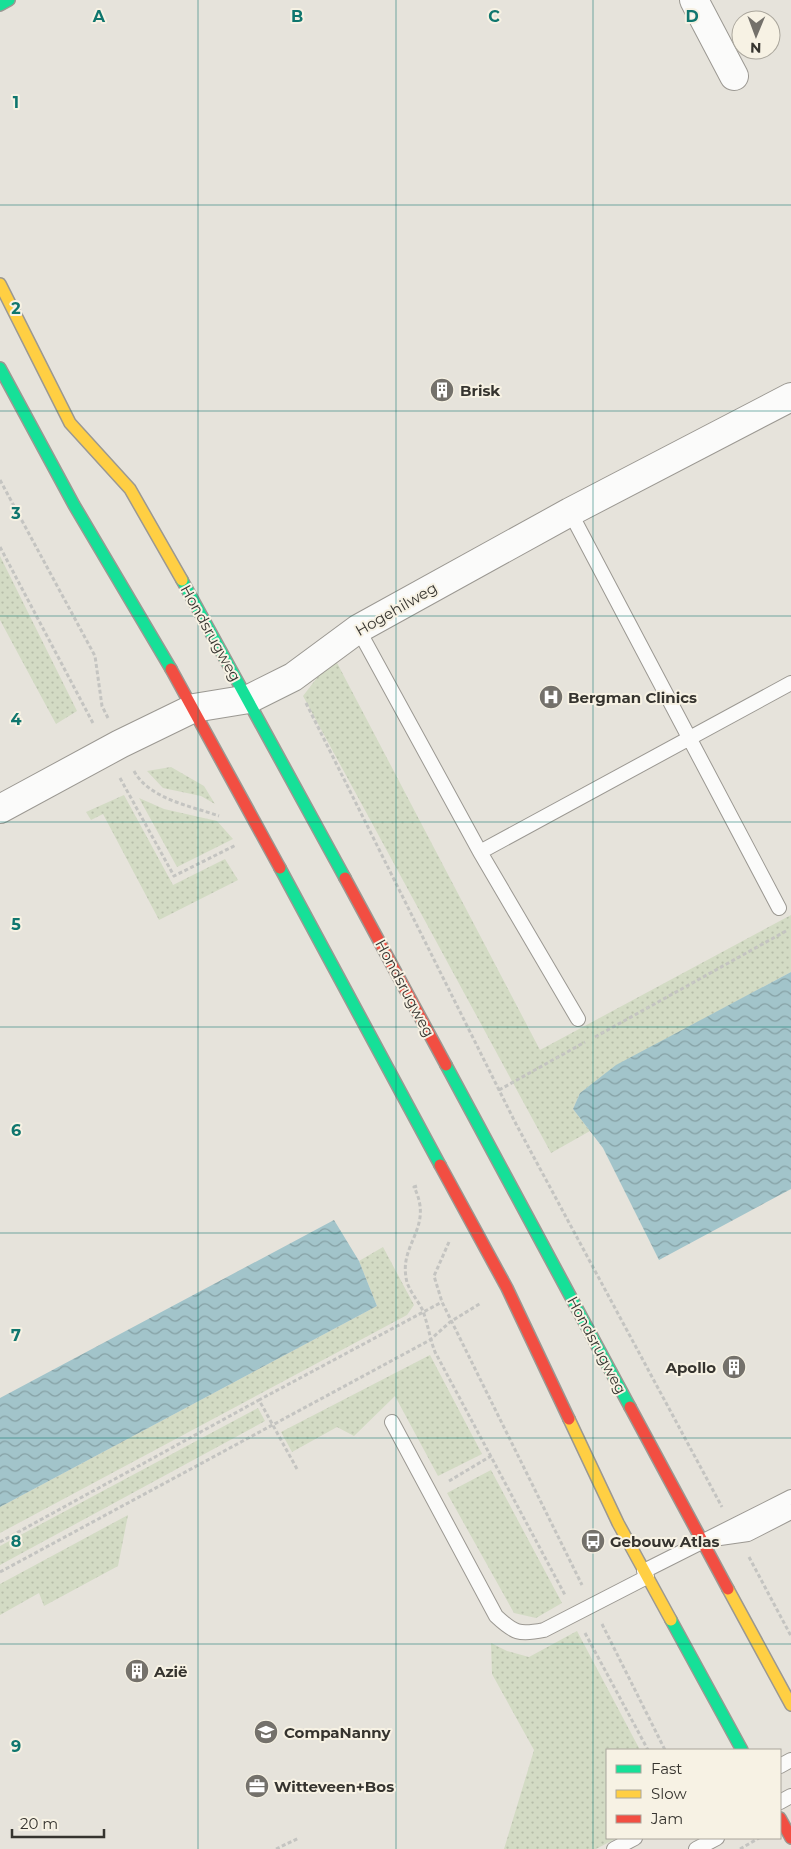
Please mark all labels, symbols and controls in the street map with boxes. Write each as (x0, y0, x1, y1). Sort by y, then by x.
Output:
text: A (92, 7, 106, 26)
text: B (291, 7, 303, 26)
text: C (488, 7, 500, 26)
text: D (685, 7, 699, 26)
north arrow (731, 10, 781, 60)
text: N (750, 39, 762, 57)
text: 1 (13, 93, 19, 112)
text: 2 (11, 299, 21, 318)
building icon: Brisk (429, 377, 455, 403)
place label: Brisk (460, 381, 500, 400)
text: 3 (10, 504, 21, 523)
street label: Hogehilweg (352, 578, 440, 640)
street label: Hondsrugweg (177, 581, 245, 685)
hospital icon: Bergman Clinics (538, 684, 564, 710)
place label: Bergman Clinics (568, 688, 697, 707)
text: 4 (10, 710, 22, 729)
text: 5 (11, 915, 21, 934)
street label: Hondsrugweg (371, 936, 439, 1040)
text: 6 (11, 1121, 21, 1140)
street label: Hondsrugweg (563, 1293, 631, 1397)
text: 7 (11, 1326, 21, 1345)
building icon: Apollo (721, 1354, 747, 1380)
place label: Apollo (664, 1358, 716, 1377)
bus stop icon: Gebouw Atlas (580, 1528, 606, 1554)
text: 8 (11, 1532, 21, 1551)
place label: Gebouw Atlas (610, 1532, 720, 1551)
building icon: Azië (124, 1658, 150, 1684)
place label: Azië (153, 1662, 188, 1681)
school or university icon: CompaNanny (253, 1719, 279, 1745)
place label: CompaNanny (284, 1723, 392, 1742)
text: 9 (11, 1737, 21, 1756)
legend (606, 1749, 781, 1839)
text: Fast (651, 1759, 682, 1778)
office icon: Witteveen+Bos (244, 1773, 270, 1799)
place label: Witteveen+Bos (274, 1777, 394, 1796)
text: Slow (651, 1784, 687, 1803)
scale bar (12, 1806, 105, 1838)
text: Jam (650, 1809, 683, 1828)
text: 20 m (20, 1814, 58, 1833)

